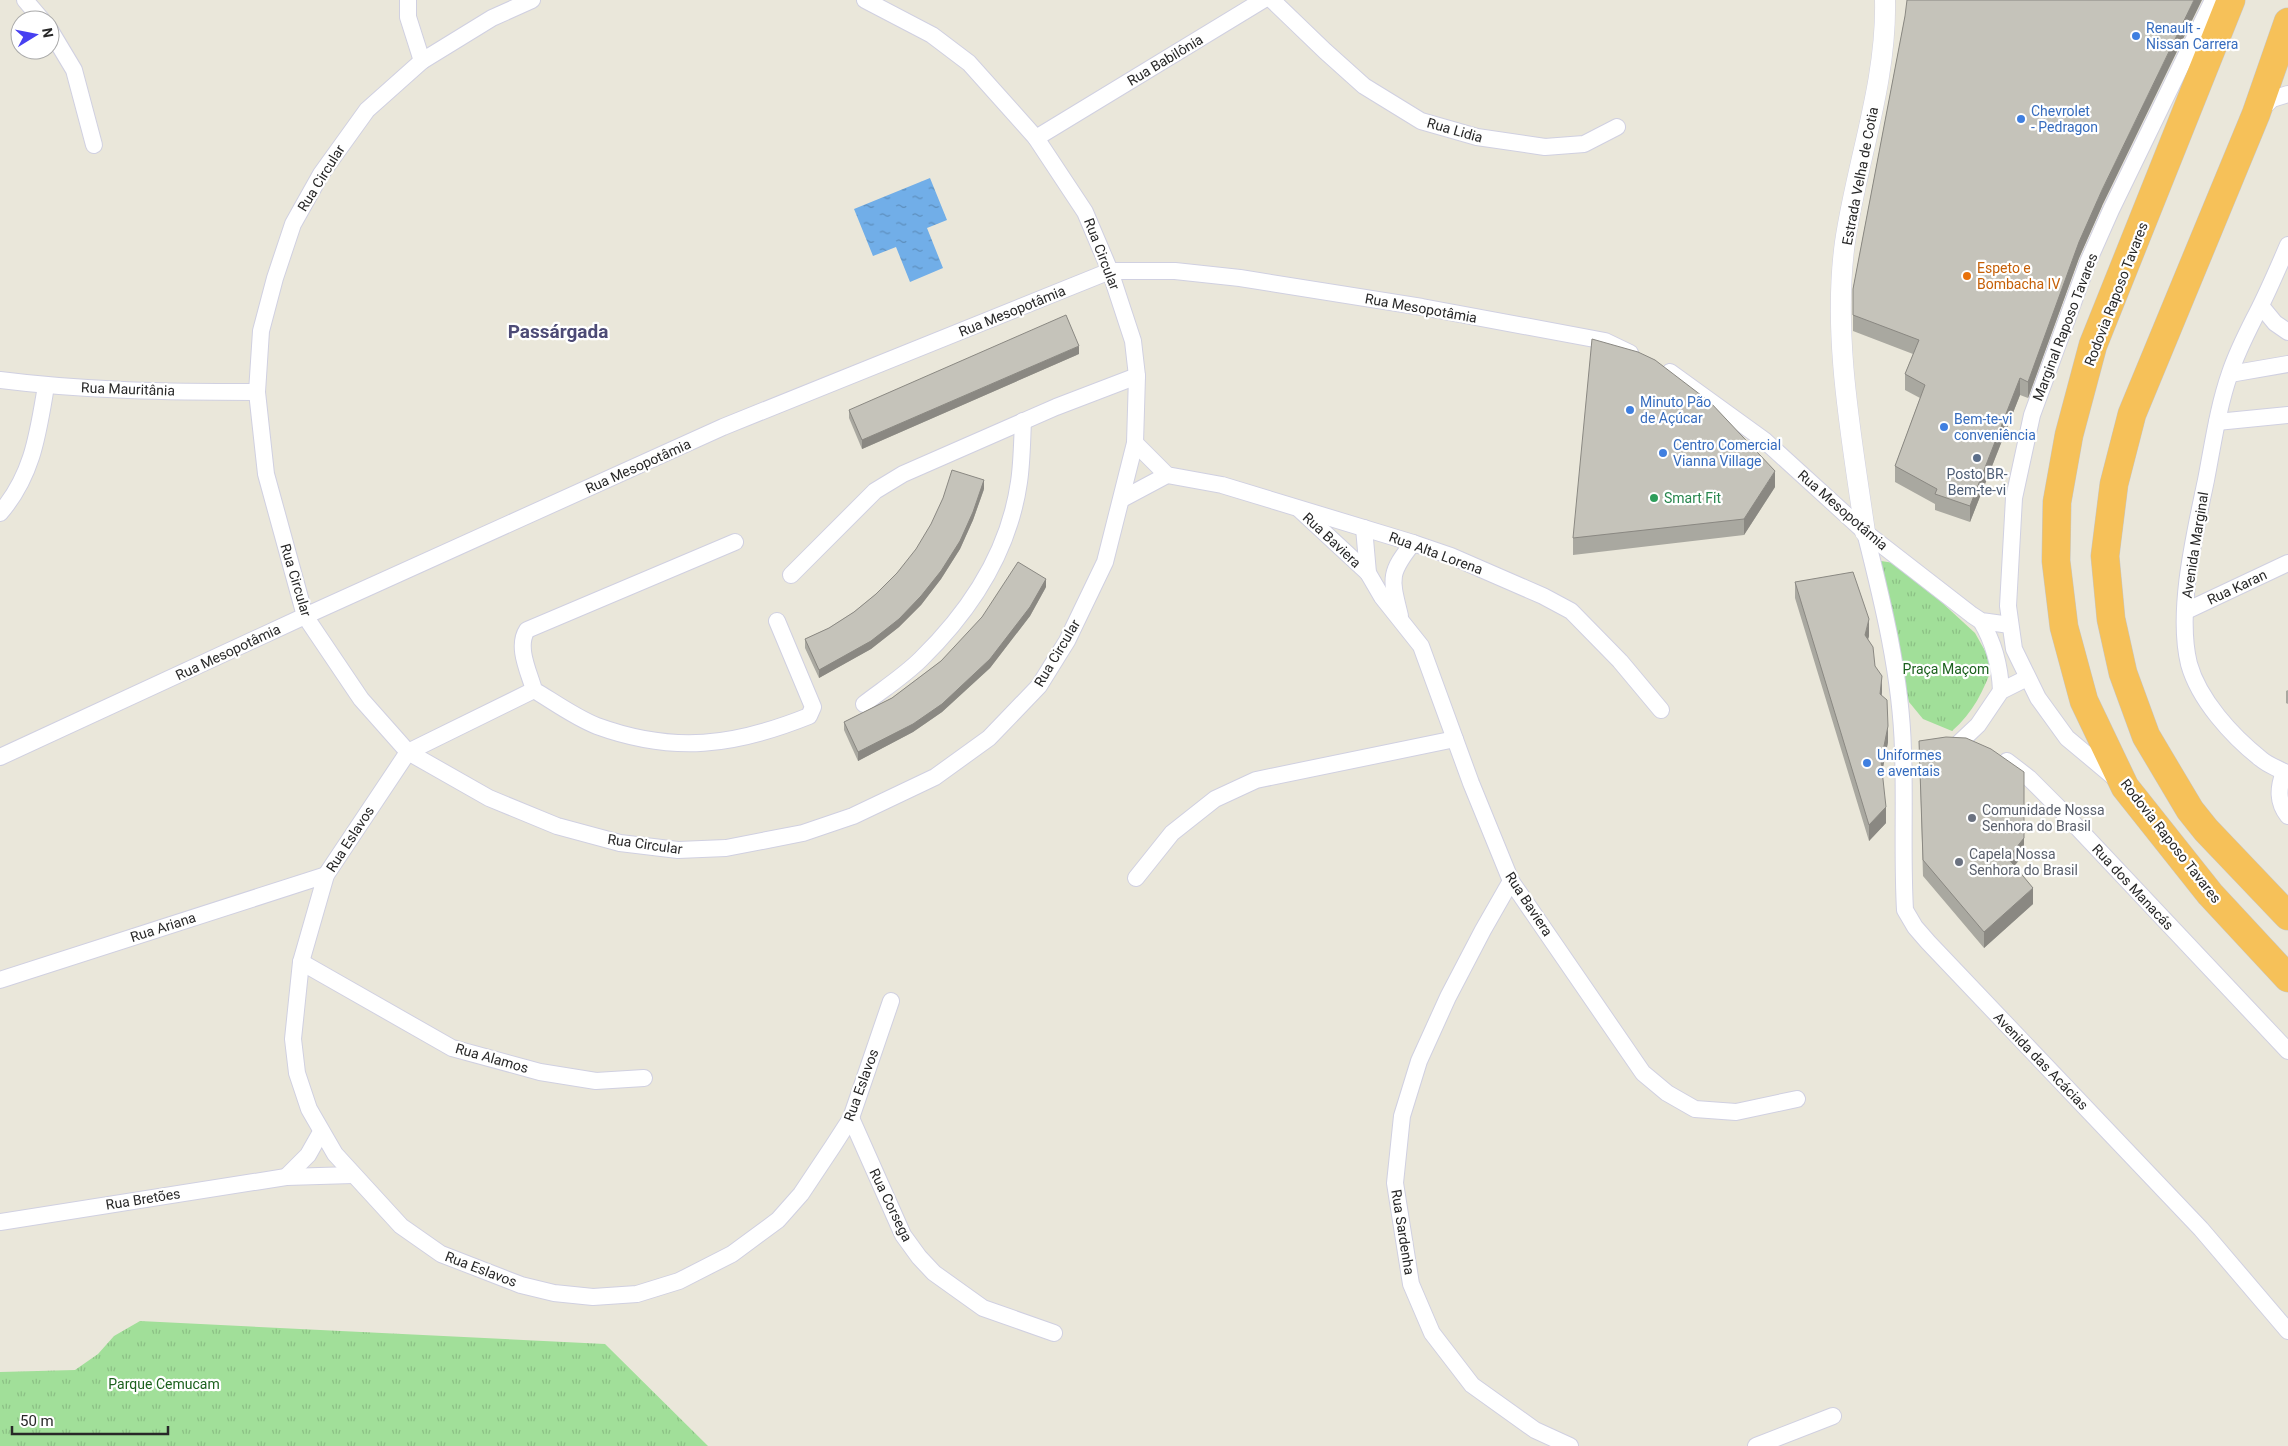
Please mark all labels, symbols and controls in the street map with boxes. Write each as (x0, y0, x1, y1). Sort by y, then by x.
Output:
north arrow (10, 10, 60, 60)
place label: Renault - Nissan Carrera (2146, 20, 2238, 52)
text: N (39, 26, 57, 39)
marker: Renault - Nissan Carrera (2130, 30, 2142, 42)
street label: Rua Babilônia (1124, 31, 1206, 89)
place label: Chevrolet - Pedragon (2031, 103, 2098, 135)
street label: Estrada Velha de Cotia (1839, 105, 1881, 247)
marker: Chevrolet - Pedragon (2015, 113, 2027, 125)
street label: Rua Lidia (1425, 114, 1485, 146)
street label: Rua Circular (294, 142, 348, 214)
street label: Rua Circular (1081, 216, 1123, 292)
street label: Rodovia Raposo Tavares (2081, 220, 2151, 368)
street label: Marginal Raposo Tavares (2029, 251, 2101, 403)
place label: Espeto e Bombacha IV (1977, 260, 2060, 292)
marker: Espeto e Bombacha IV (1961, 270, 1973, 282)
street label: Rua Mesopotâmia (956, 282, 1068, 340)
street label: Rua Mesopotâmia (1364, 290, 1478, 326)
district label: Passárgada (508, 320, 608, 343)
street label: Rua Mauritânia (81, 379, 175, 399)
place label: Minuto Pão de Açúcar (1640, 394, 1711, 426)
marker: Minuto Pão de Açúcar (1624, 404, 1636, 416)
place label: Bem-te-vi conveniência (1954, 411, 2036, 443)
marker: Bem-te-vi conveniência (1938, 421, 1950, 433)
street label: Rua Mesopotâmia (583, 436, 693, 496)
place label: Centro Comercial Vianna Village (1673, 437, 1781, 469)
marker: Centro Comercial Vianna Village (1657, 447, 1669, 459)
marker: Posto BR- Bem-te-vi (1971, 452, 1983, 464)
place label: Posto BR- Bem-te-vi (1946, 466, 2008, 498)
street label: Rua Mesopotâmia (1795, 467, 1891, 553)
place label: Smart Fit (1664, 490, 1721, 506)
street label: Avenida Marginal (2179, 491, 2211, 599)
marker: Smart Fit (1648, 492, 1660, 504)
street label: Rua Baviera (1300, 509, 1364, 571)
street label: Rua Alta Lorena (1387, 529, 1485, 577)
street label: Rua Circular (277, 542, 315, 619)
street label: Rua Karan (2205, 566, 2269, 608)
street label: Rua Circular (1031, 616, 1083, 689)
street label: Rua Mesopotâmia (173, 621, 283, 683)
park label: Praça Maçom (1903, 661, 1989, 677)
place label: Uniformes e aventais (1877, 747, 1942, 779)
marker: Uniformes e aventais (1861, 757, 1873, 769)
street label: Rodovia Raposo Tavares (2118, 776, 2224, 906)
place label: Comunidade Nossa Senhora do Brasil (1982, 802, 2105, 834)
street label: Rua Eslavos (323, 803, 377, 875)
marker: Comunidade Nossa Senhora do Brasil (1966, 812, 1978, 824)
street label: Rua Circular (607, 831, 684, 857)
street label: Rua dos Manacás (2089, 841, 2177, 933)
place label: Capela Nossa Senhora do Brasil (1969, 846, 2078, 878)
marker: Capela Nossa Senhora do Brasil (1953, 856, 1965, 868)
street label: Rua Baviera (1502, 869, 1556, 939)
street label: Rua Ariana (128, 909, 198, 945)
street label: Avenida das Acácias (1990, 1009, 2092, 1113)
street label: Rua Alamos (454, 1040, 530, 1076)
street label: Rua Eslavos (841, 1047, 881, 1123)
street label: Rua Corsega (866, 1166, 916, 1244)
street label: Rua Bretões (105, 1185, 181, 1213)
street label: Rua Sardenha (1388, 1188, 1418, 1276)
street label: Rua Eslavos (443, 1248, 519, 1290)
park label: Parque Cemucam (108, 1376, 220, 1392)
scale bar (12, 1404, 169, 1436)
text: 50 m (20, 1412, 54, 1430)

